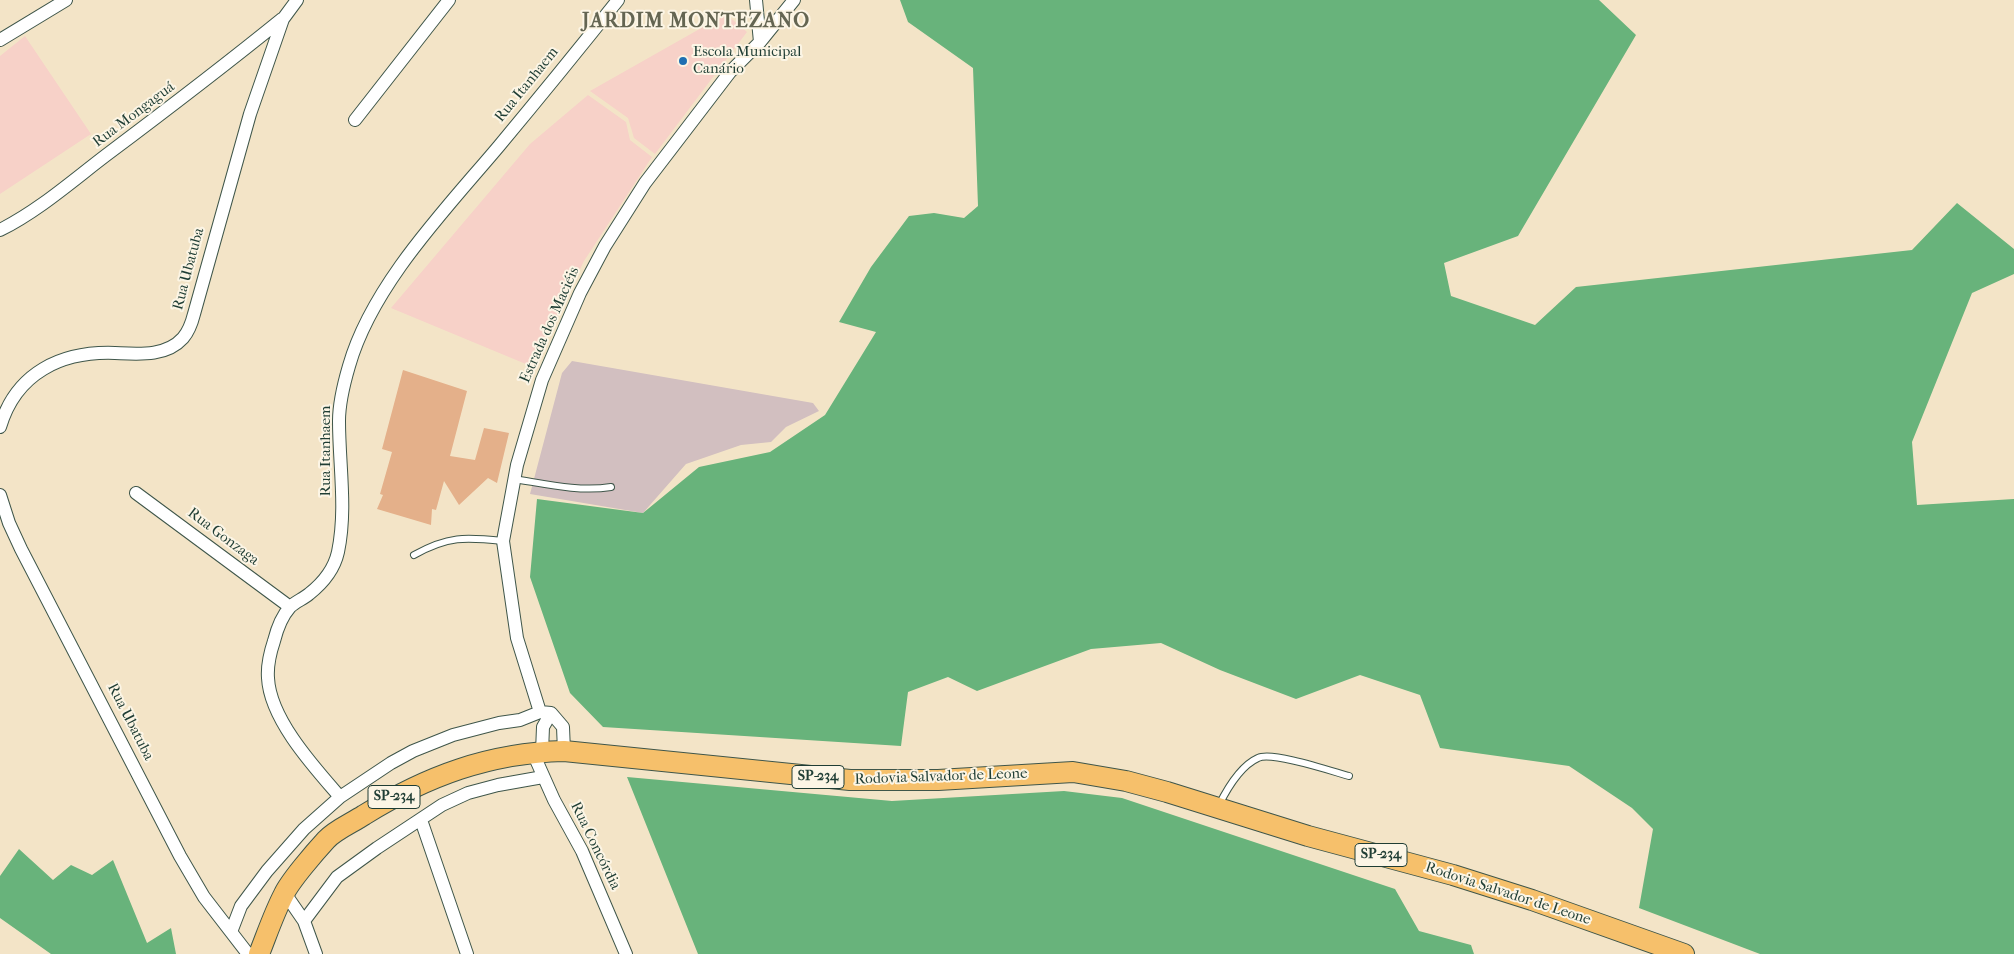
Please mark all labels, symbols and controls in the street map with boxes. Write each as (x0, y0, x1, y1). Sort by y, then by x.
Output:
district label: JARDIM MONTEZANO (580, 10, 812, 34)
place label: Escola Municipal Canário (693, 43, 801, 78)
street label: Rua Itanhaem (491, 44, 563, 126)
marker: Escola Municipal Canário (677, 55, 689, 67)
street label: Rua Mongaguá (90, 78, 178, 152)
street label: Rua Ubatuba (169, 226, 209, 312)
street label: Estrada dos Maciéis (516, 264, 584, 386)
street label: Rua Itanhaem (317, 405, 335, 497)
street label: Rua Gonzaga (184, 504, 262, 570)
street label: Rua Ubatuba (103, 680, 157, 764)
street label: Rodovia Salvador de Leone (854, 765, 1028, 789)
road number: SP-234 (792, 766, 844, 789)
road number: SP-234 (368, 786, 420, 809)
street label: Rua Concórdia (566, 799, 624, 893)
road number: SP-234 (1355, 844, 1407, 866)
street label: Rodovia Salvador de Leone (1423, 859, 1593, 929)

